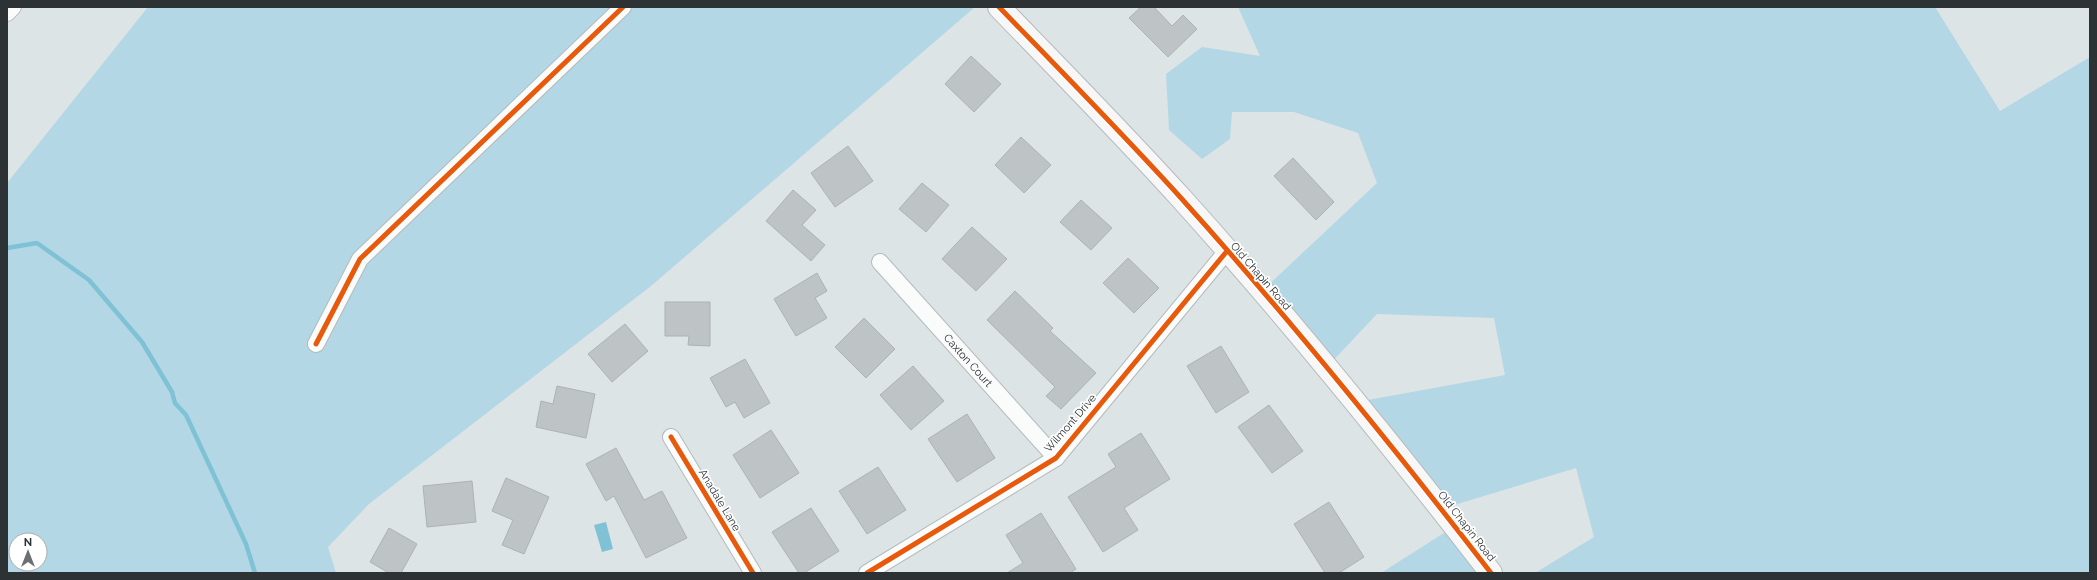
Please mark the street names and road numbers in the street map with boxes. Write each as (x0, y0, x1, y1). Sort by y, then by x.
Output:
street label: Old Chapin Road (1228, 240, 1294, 313)
street label: Caxton Court (941, 331, 995, 390)
street label: Wilmont Drive (1042, 391, 1099, 455)
street label: Anadale Lane (696, 467, 744, 534)
street label: Old Chapin Road (1435, 489, 1498, 564)

